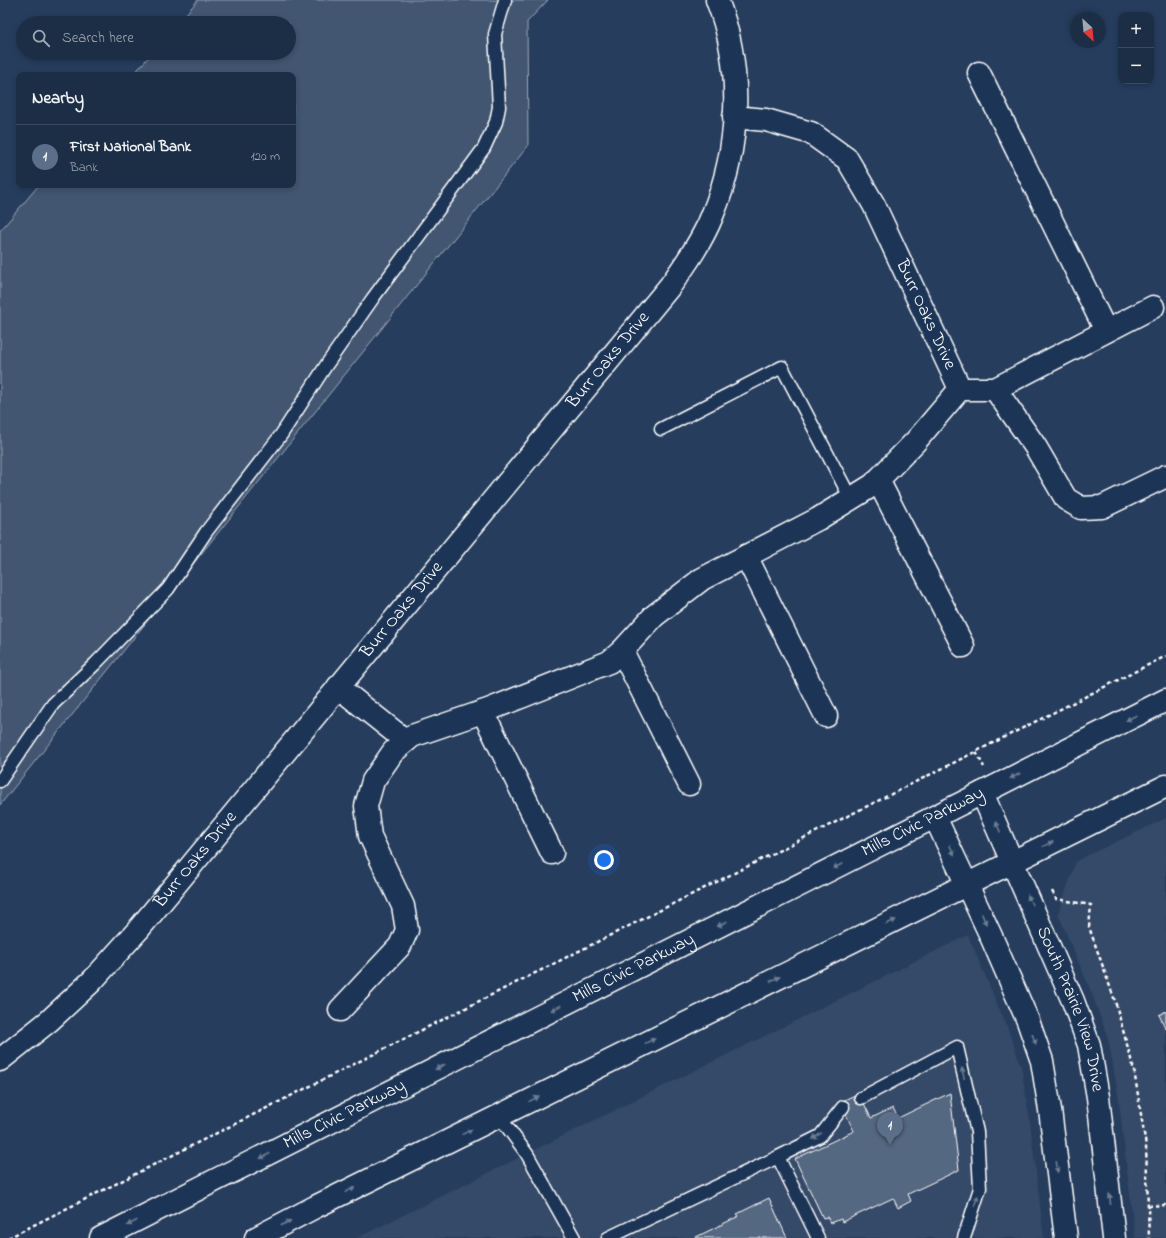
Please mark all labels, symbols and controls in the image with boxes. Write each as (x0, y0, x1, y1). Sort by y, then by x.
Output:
north arrow (1070, 12, 1106, 48)
map controls (1118, 12, 1154, 84)
button: + (1118, 12, 1154, 48)
search box (16, 16, 296, 60)
icon: search (30, 27, 52, 49)
text: Search here (62, 27, 134, 49)
button: − (1118, 48, 1154, 84)
text: Nearby (32, 86, 84, 111)
text: First National Bank (70, 136, 191, 158)
text: 1 (43, 147, 47, 166)
text: 120 m (250, 147, 280, 166)
text: Bank (70, 158, 98, 177)
street label: Burr Oaks Drive (888, 255, 963, 375)
street label: Burr Oaks Drive (560, 305, 657, 415)
street label: Burr Oaks Drive (354, 555, 451, 665)
one-way arrow (1125, 715, 1137, 721)
one-way arrow (1009, 773, 1021, 779)
street label: Mills Civic Parkway (857, 781, 989, 865)
street label: Burr Oaks Drive (147, 805, 244, 915)
one-way arrow (994, 821, 1001, 833)
one-way arrow (1042, 841, 1054, 847)
one-way arrow (949, 844, 955, 856)
your location (594, 850, 614, 870)
one-way arrow (832, 863, 844, 869)
one-way arrow (1027, 895, 1033, 906)
one-way arrow (981, 914, 987, 925)
one-way arrow (886, 918, 897, 925)
one-way arrow (716, 921, 728, 928)
street label: South Prairie View Drive (1029, 922, 1110, 1095)
street label: Mills Civic Parkway (568, 927, 699, 1011)
one-way arrow (769, 976, 781, 982)
one-way arrow (550, 1005, 562, 1012)
one-way arrow (1031, 1034, 1037, 1046)
one-way arrow (644, 1038, 656, 1044)
one-way arrow (434, 1064, 446, 1070)
one-way arrow (960, 1067, 966, 1079)
street label: Mills Civic Parkway (279, 1073, 410, 1157)
one-way arrow (528, 1096, 539, 1102)
pin: 1 (877, 1112, 903, 1145)
one-way arrow (461, 1129, 472, 1135)
one-way arrow (812, 1132, 823, 1140)
one-way arrow (259, 1153, 270, 1159)
one-way arrow (1054, 1161, 1060, 1173)
one-way arrow (345, 1187, 356, 1193)
one-way arrow (1106, 1193, 1113, 1205)
one-way arrow (973, 1194, 979, 1206)
one-way arrow (126, 1219, 138, 1226)
one-way arrow (280, 1219, 292, 1226)

